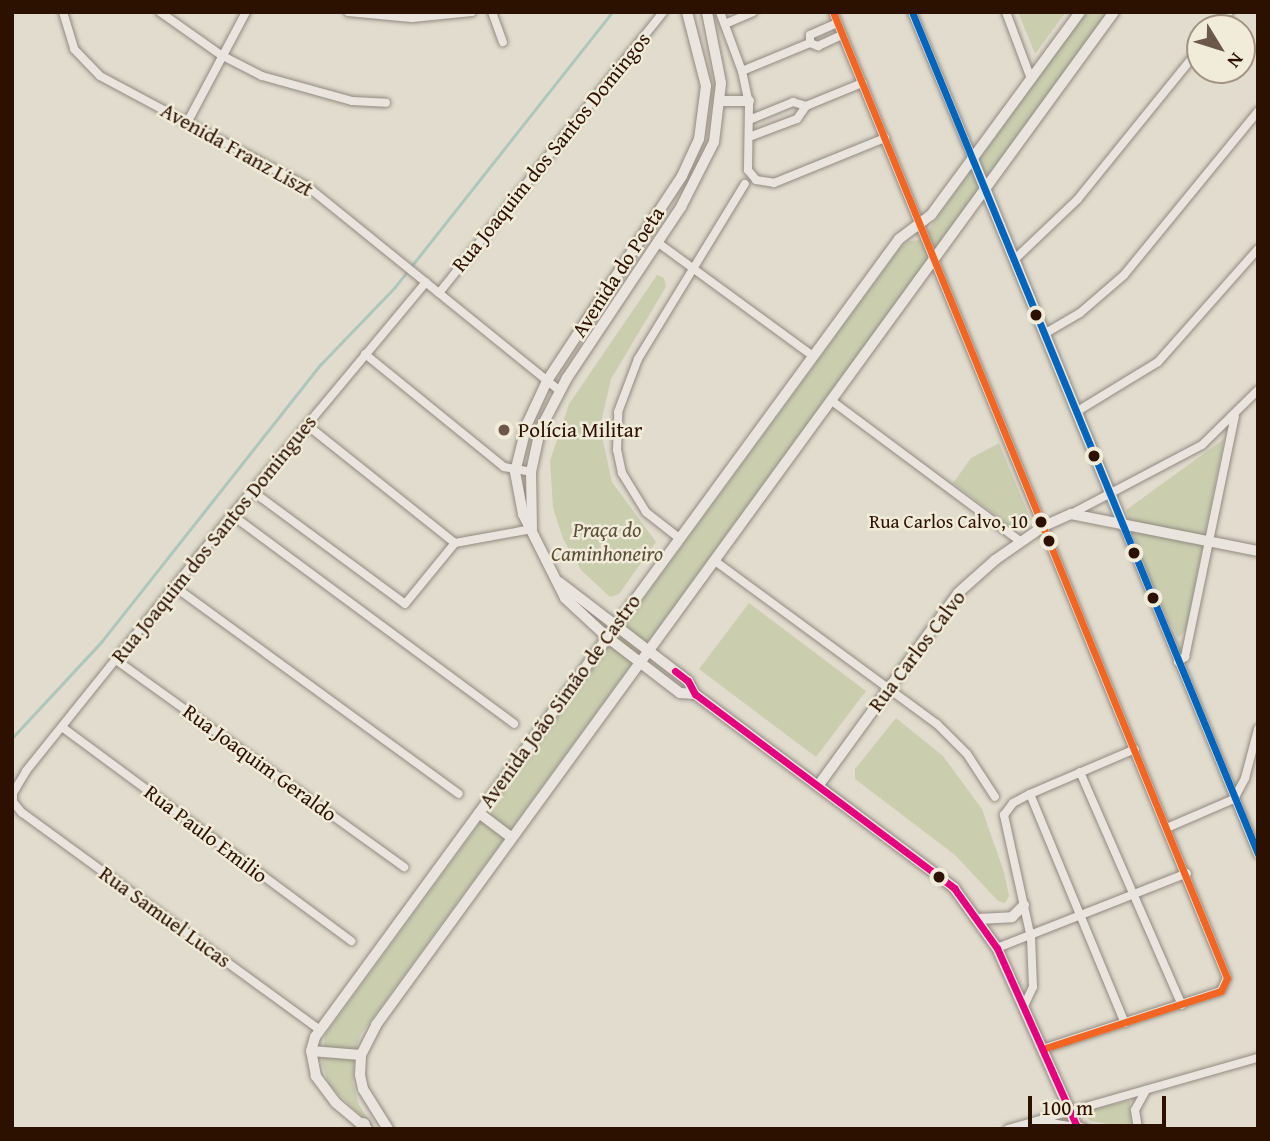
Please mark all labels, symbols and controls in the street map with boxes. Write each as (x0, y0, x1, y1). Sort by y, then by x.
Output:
north arrow (1186, 14, 1256, 84)
street label: Rua Joaquim dos Santos Domingos (446, 27, 656, 277)
text: N (1221, 47, 1251, 74)
street label: Avenida Franz Liszt (156, 98, 318, 202)
street label: Avenida do Poeta (566, 202, 670, 342)
unlabelled marker (1029, 308, 1043, 322)
street label: Rua Joaquim dos Santos Domingues (106, 410, 322, 668)
place label: Polícia Militar (518, 417, 642, 443)
marker: Polícia Militar (496, 422, 512, 438)
unlabelled marker (1087, 449, 1101, 463)
place label: Rua Carlos Calvo, 10 (869, 511, 1028, 533)
marker: Rua Carlos Calvo, 10 (1034, 515, 1048, 529)
park label: Praça do Caminhoneiro (551, 517, 663, 567)
unlabelled marker (1042, 534, 1056, 548)
unlabelled marker (1127, 546, 1141, 560)
street label: Rua Carlos Calvo (863, 585, 971, 717)
street label: Avenida João Simão de Castro (474, 589, 646, 813)
unlabelled marker (1146, 591, 1160, 605)
street label: Rua Joaquim Geraldo (178, 699, 342, 827)
street label: Rua Paulo Emilio (139, 779, 273, 889)
street label: Rua Samuel Lucas (94, 861, 236, 973)
unlabelled marker (932, 870, 946, 884)
scale bar (1032, 1082, 1170, 1126)
text: 100 m (1041, 1092, 1093, 1123)

